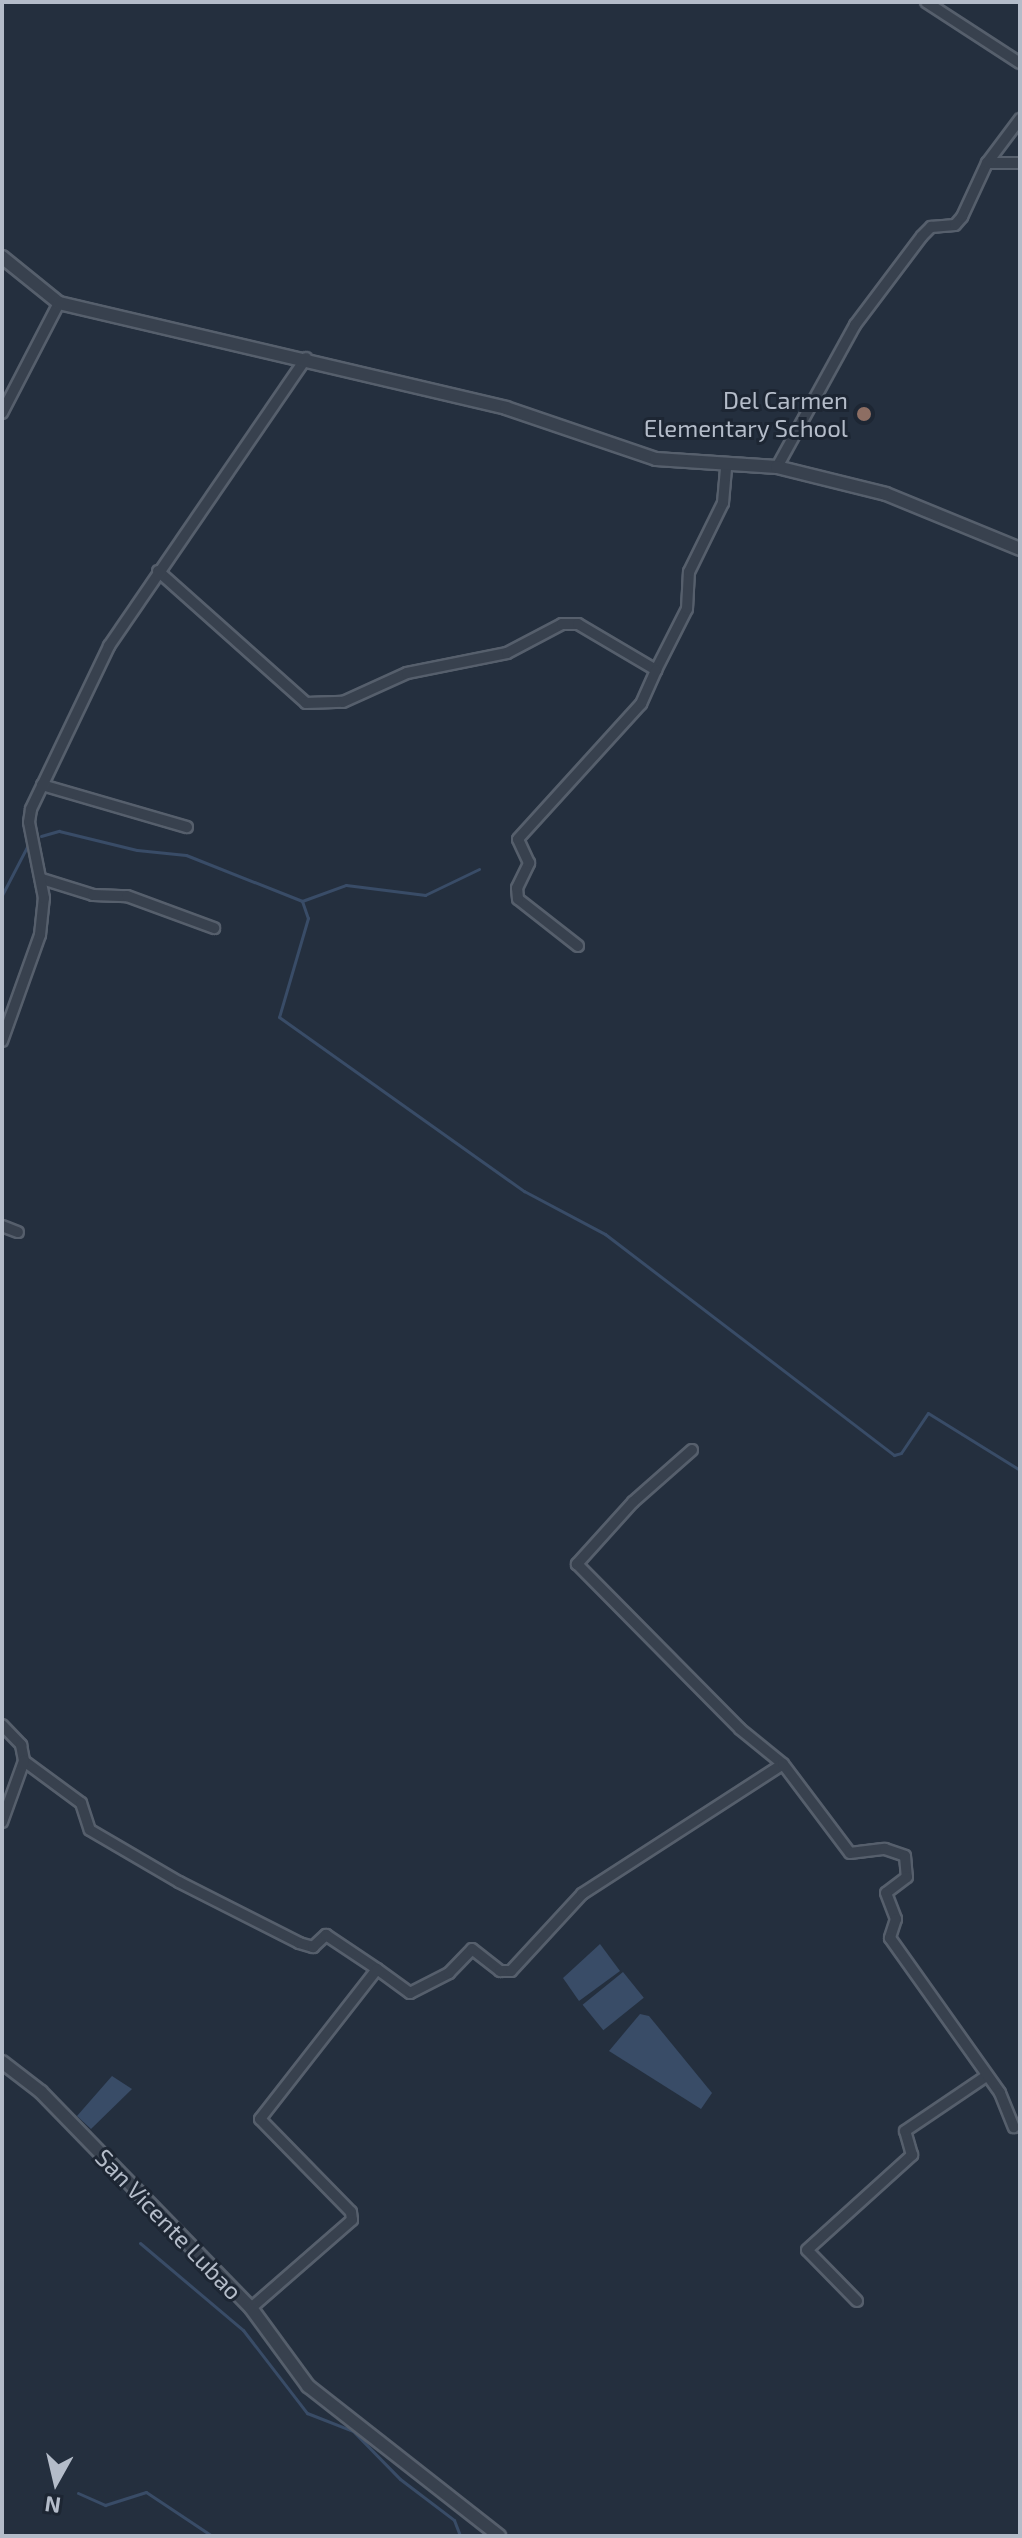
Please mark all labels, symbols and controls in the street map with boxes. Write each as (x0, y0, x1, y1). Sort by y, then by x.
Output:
place label: Del Carmen Elementary School (643, 386, 848, 442)
marker: Del Carmen Elementary School (855, 405, 873, 423)
street label: San Vicente Lubao (90, 2143, 248, 2305)
north arrow (16, 2442, 96, 2522)
text: N (43, 2492, 62, 2520)

